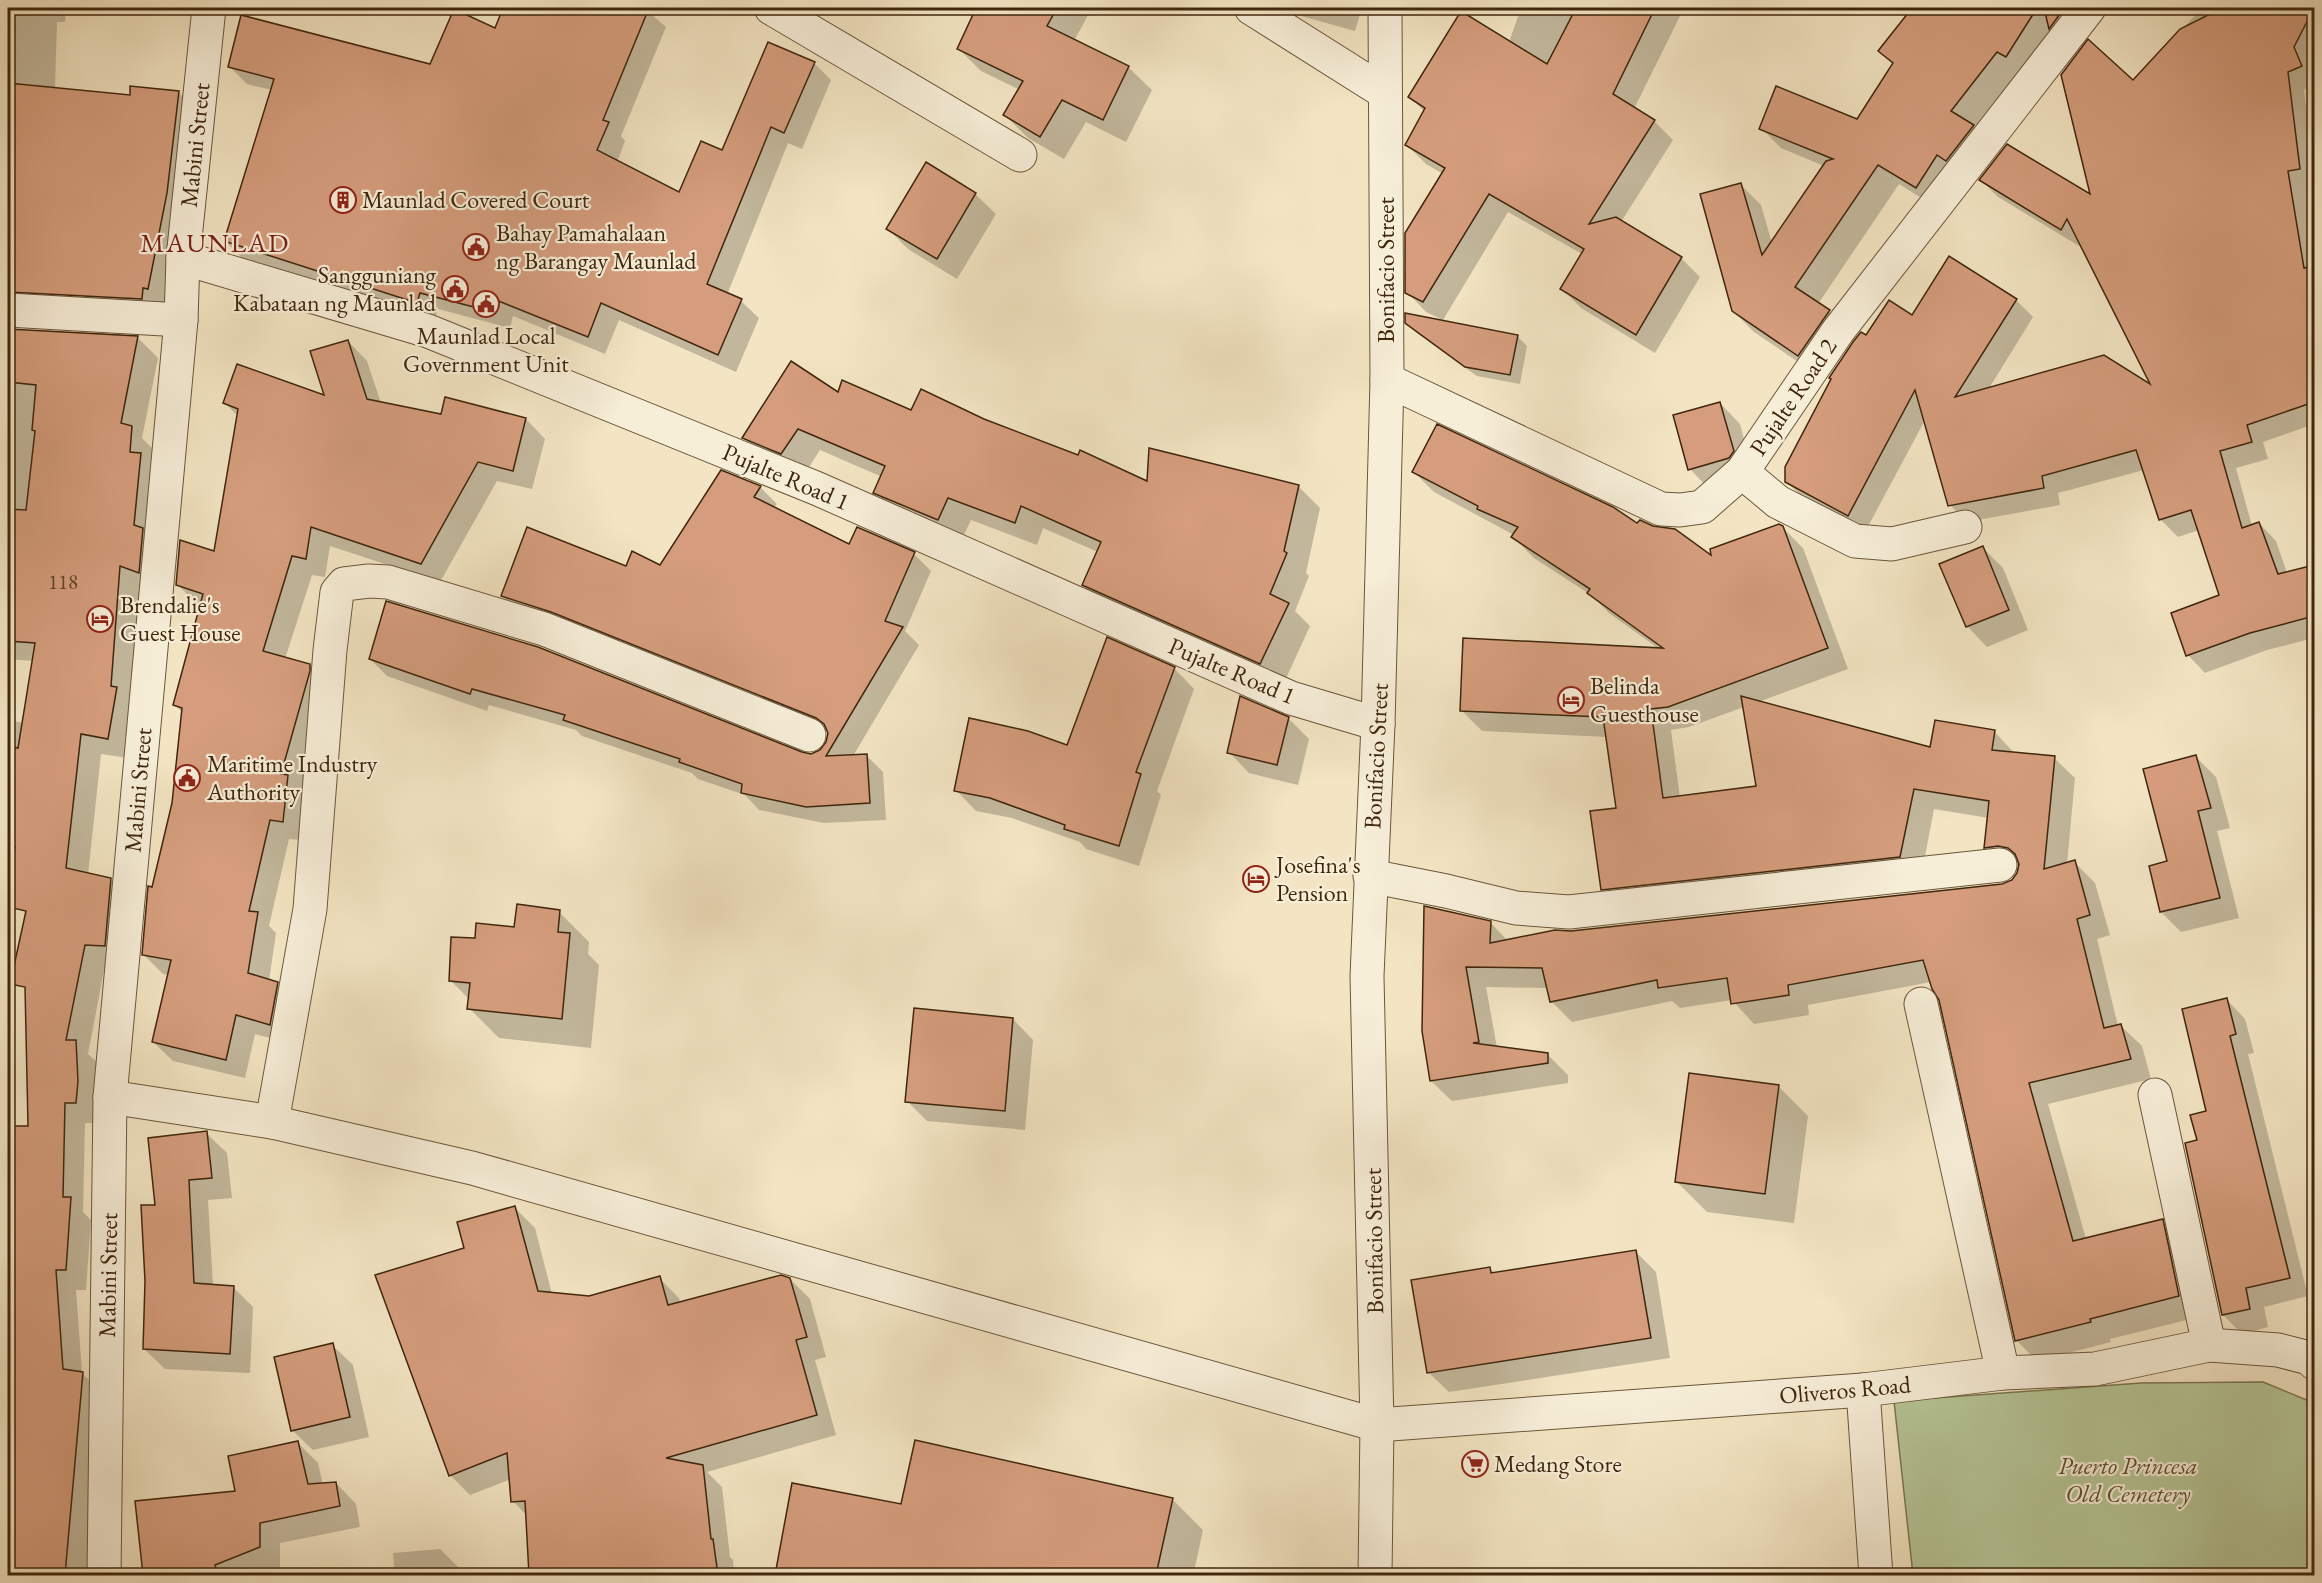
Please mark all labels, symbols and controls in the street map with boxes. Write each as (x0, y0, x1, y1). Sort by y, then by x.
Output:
street label: Mabini Street (173, 81, 217, 209)
place label: Maunlad Covered Court (362, 184, 590, 215)
building icon: Maunlad Covered Court (328, 185, 358, 215)
street label: Bonifacio Street (1370, 196, 1401, 343)
place label: Bahay Pamahalaan ng Barangay Maunlad (496, 217, 697, 276)
district label: MAUNLAD (140, 225, 290, 260)
public building icon: Bahay Pamahalaan ng Barangay Maunlad (461, 232, 491, 262)
place label: Sangguniang Kabataan ng Maunlad (233, 259, 437, 318)
public building icon: Sangguniang Kabataan ng Maunlad (440, 274, 470, 304)
public building icon: Maunlad Local Government Unit (471, 289, 501, 319)
place label: Maunlad Local Government Unit (403, 320, 569, 379)
street label: Pujalte Road 2 (1742, 332, 1843, 461)
street label: Pujalte Road 1 (718, 436, 854, 517)
house number: 118 (48, 568, 78, 595)
place label: Brendalie's Guest House (120, 589, 241, 648)
hotel icon: Brendalie's Guest House (85, 604, 115, 634)
street label: Pujalte Road 1 (1164, 630, 1300, 711)
place label: Belinda Guesthouse (1590, 670, 1699, 729)
street label: Bonifacio Street (1356, 682, 1395, 830)
hotel icon: Belinda Guesthouse (1556, 685, 1586, 715)
street label: Mabini Street (117, 726, 158, 854)
place label: Maritime Industry Authority (206, 748, 378, 807)
public building icon: Maritime Industry Authority (172, 763, 202, 793)
place label: Josefina's Pension (1274, 849, 1360, 908)
hotel icon: Josefina's Pension (1241, 864, 1271, 894)
street label: Bonifacio Street (1357, 1167, 1390, 1314)
street label: Mabini Street (91, 1212, 124, 1338)
street label: Oliveros Road (1778, 1368, 1913, 1411)
place label: Medang Store (1494, 1448, 1622, 1479)
supermarket icon: Medang Store (1460, 1449, 1490, 1479)
park label: Puerto Princesa Old Cemetery (2058, 1450, 2198, 1509)

